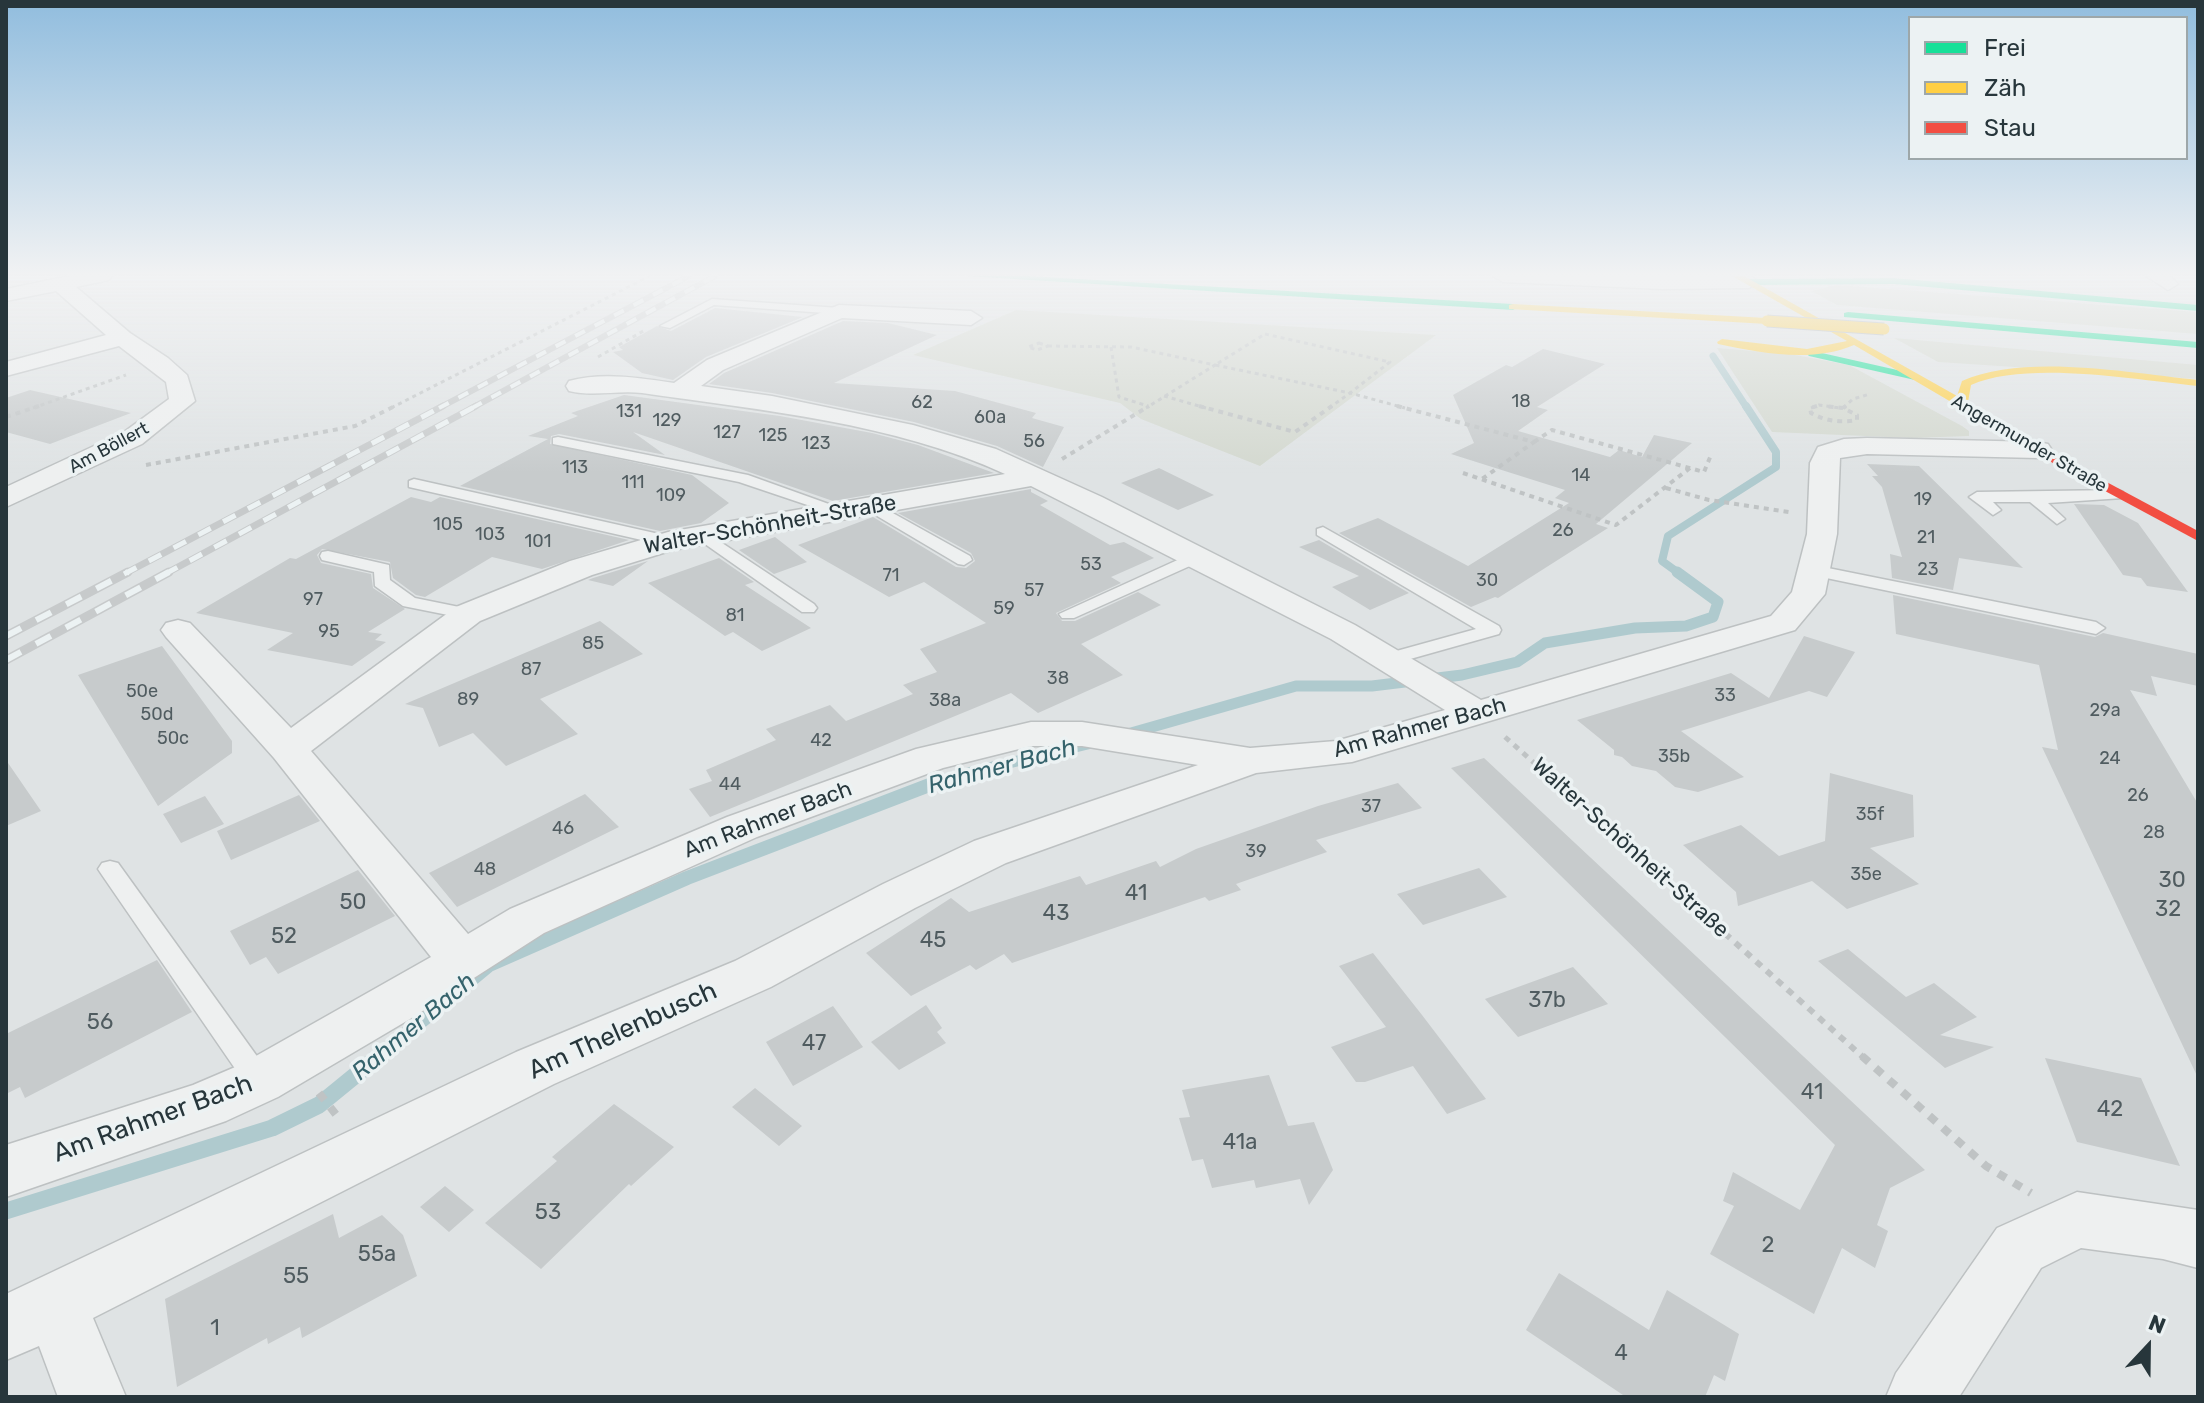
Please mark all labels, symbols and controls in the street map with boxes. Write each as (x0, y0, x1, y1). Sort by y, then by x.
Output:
legend (1908, 16, 2188, 160)
text: Frei (1984, 34, 2026, 62)
text: Zäh (1984, 74, 2026, 102)
text: Stau (1984, 114, 2036, 142)
house number: 18 (1511, 391, 1531, 413)
street label: Angermunder Straße (1947, 391, 2111, 497)
house number: 62 (911, 392, 933, 414)
house number: 131 (616, 401, 642, 423)
house number: 60a (974, 407, 1006, 429)
house number: 129 (653, 410, 681, 432)
street label: Am Böllert (65, 418, 153, 478)
house number: 127 (713, 422, 741, 444)
house number: 125 (759, 425, 787, 447)
house number: 56 (1023, 431, 1045, 453)
house number: 123 (801, 433, 831, 455)
house number: 113 (562, 457, 588, 479)
house number: 14 (1572, 465, 1590, 487)
house number: 111 (621, 472, 645, 494)
house number: 109 (656, 485, 686, 507)
house number: 19 (1914, 489, 1932, 511)
street label: Walter-Schönheit-Straße (642, 490, 898, 560)
house number: 105 (433, 514, 463, 536)
house number: 26 (1552, 520, 1574, 542)
house number: 103 (475, 524, 505, 546)
house number: 21 (1917, 527, 1935, 549)
house number: 101 (525, 531, 551, 553)
house number: 53 (1080, 554, 1102, 576)
house number: 23 (1917, 559, 1939, 581)
house number: 71 (883, 565, 899, 587)
house number: 30 (1476, 570, 1498, 592)
house number: 57 (1024, 580, 1044, 602)
house number: 97 (303, 589, 323, 611)
house number: 59 (993, 598, 1015, 620)
house number: 81 (725, 605, 745, 627)
house number: 95 (318, 621, 340, 643)
house number: 85 (582, 633, 604, 655)
house number: 87 (521, 659, 541, 681)
house number: 38 (1047, 668, 1069, 690)
house number: 50e (126, 681, 158, 703)
house number: 33 (1714, 685, 1736, 707)
house number: 89 (457, 689, 479, 711)
house number: 38a (929, 690, 961, 712)
street label: Am Rahmer Bach (1331, 692, 1509, 764)
house number: 29a (2089, 700, 2121, 722)
house number: 50d (141, 704, 173, 726)
house number: 50c (157, 728, 189, 750)
house number: 42 (810, 730, 832, 752)
water label: Rahmer Bach (925, 733, 1079, 801)
house number: 35b (1658, 746, 1690, 768)
house number: 24 (2099, 748, 2121, 770)
street label: Walter-Schönheit-Straße (1526, 753, 1734, 943)
house number: 44 (719, 774, 741, 796)
street label: Am Rahmer Bach (680, 776, 856, 864)
house number: 26 (2127, 785, 2149, 807)
house number: 37 (1361, 796, 1381, 818)
house number: 35f (1856, 804, 1884, 826)
house number: 46 (552, 818, 574, 840)
house number: 28 (2143, 822, 2165, 844)
house number: 39 (1245, 841, 1267, 863)
house number: 48 (474, 859, 496, 881)
house number: 35e (1850, 864, 1882, 886)
house number: 30 (2158, 868, 2186, 894)
house number: 41 (1125, 881, 1147, 907)
house number: 50 (339, 890, 367, 916)
house number: 32 (2155, 897, 2181, 923)
house number: 43 (1043, 901, 1069, 927)
house number: 52 (271, 924, 297, 950)
house number: 45 (920, 928, 946, 954)
water label: Rahmer Bach (346, 967, 482, 1087)
street label: Am Thelenbusch (524, 975, 722, 1087)
house number: 37b (1528, 988, 1566, 1014)
house number: 56 (87, 1010, 113, 1036)
house number: 47 (802, 1031, 826, 1057)
street label: Am Rahmer Bach (49, 1068, 257, 1170)
house number: 41 (1801, 1080, 1823, 1106)
house number: 42 (2097, 1097, 2123, 1123)
house number: 41a (1223, 1130, 1257, 1156)
house number: 53 (535, 1200, 561, 1226)
house number: 2 (1762, 1233, 1774, 1259)
house number: 55a (358, 1242, 396, 1268)
house number: 55 (283, 1264, 309, 1290)
north arrow (2108, 1307, 2188, 1387)
text: N (2145, 1309, 2170, 1340)
house number: 1 (210, 1316, 220, 1342)
house number: 4 (1614, 1341, 1628, 1367)

